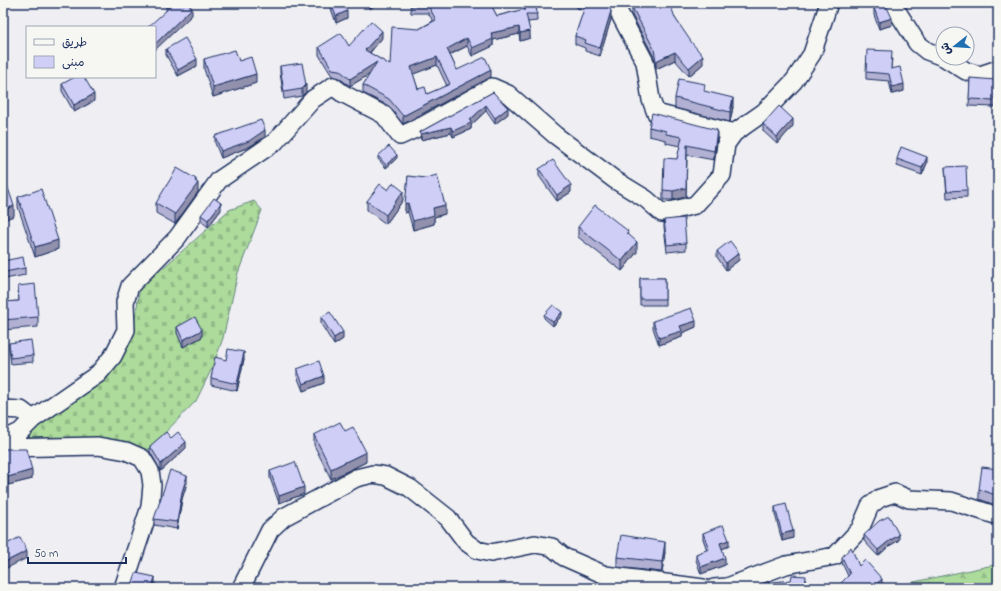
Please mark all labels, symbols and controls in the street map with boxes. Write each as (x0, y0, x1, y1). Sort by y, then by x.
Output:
legend (26, 26, 156, 78)
north arrow (935, 26, 975, 66)
text: طريق (62, 34, 87, 52)
text: ش (937, 41, 956, 57)
text: مبنى (62, 54, 85, 72)
scale bar (28, 539, 126, 565)
text: 50 m (34, 545, 58, 563)

